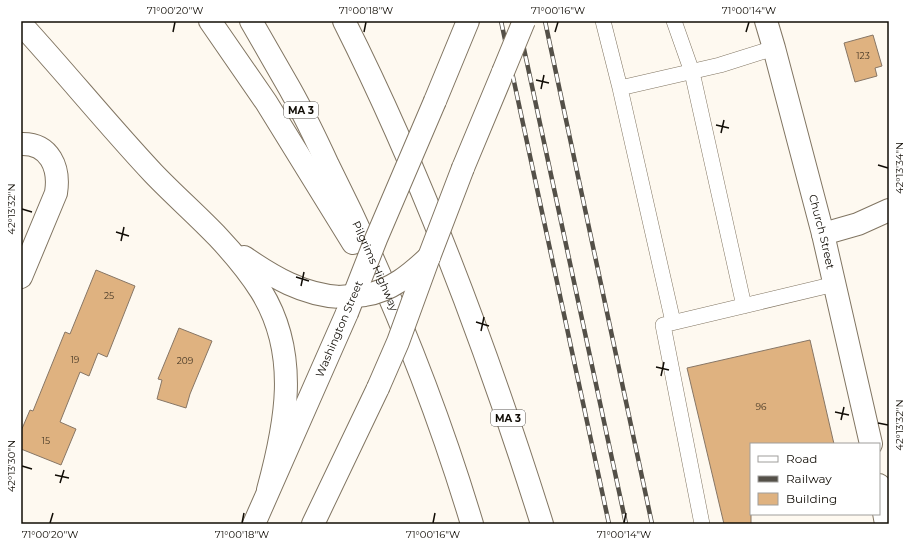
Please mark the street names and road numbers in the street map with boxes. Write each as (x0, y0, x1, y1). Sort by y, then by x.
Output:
road number: MA 3 (284, 102, 318, 118)
street label: Church Street (806, 193, 838, 271)
street label: Pilgrims Highway (349, 219, 402, 313)
street label: Washington Street (312, 278, 366, 379)
road number: MA 3 (491, 410, 525, 426)

